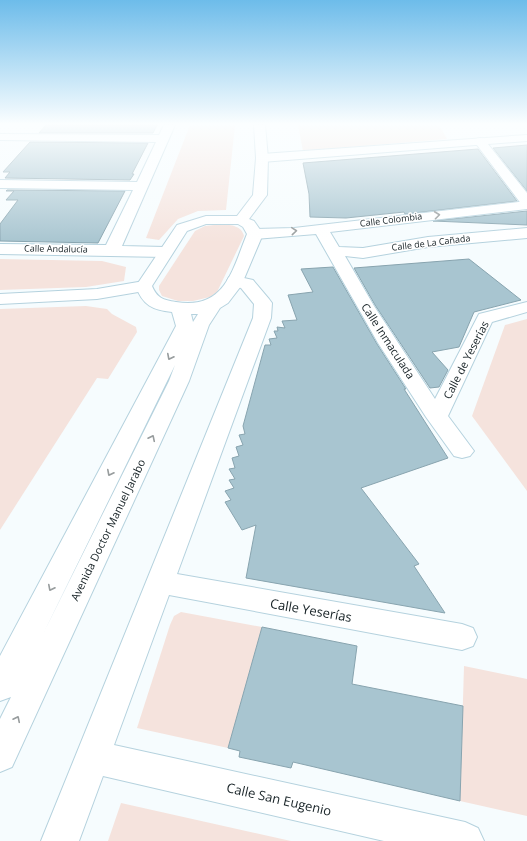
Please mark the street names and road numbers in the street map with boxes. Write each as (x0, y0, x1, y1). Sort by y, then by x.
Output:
street label: Calle Colombia (359, 209, 423, 230)
street label: Calle de La Cañada (391, 231, 471, 254)
street label: Calle Andalucía (24, 241, 88, 256)
street label: Calle Inmaculada (358, 300, 419, 382)
street label: Calle de Yeserías (439, 318, 492, 401)
street label: Avenida Doctor Manuel Jarabo (67, 456, 149, 603)
street label: Calle Yeserías (269, 594, 353, 626)
street label: Calle San Eugenio (225, 778, 333, 820)

